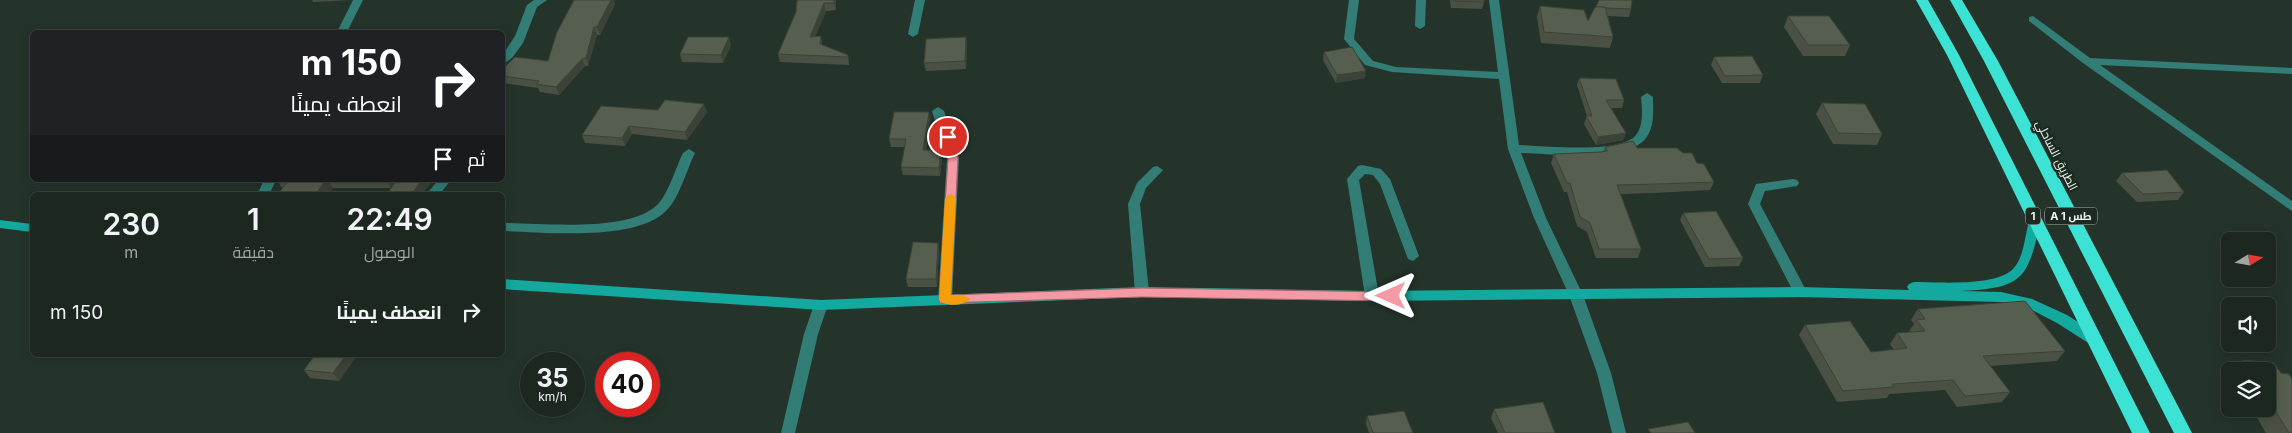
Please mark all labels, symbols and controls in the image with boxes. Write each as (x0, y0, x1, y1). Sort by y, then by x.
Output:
text: 150 m (301, 41, 402, 83)
icon: right (420, 50, 485, 115)
text: انعطف يمينًا (290, 91, 402, 117)
pin (927, 116, 969, 158)
street label: الطريق الساحلي (2030, 117, 2081, 194)
icon: arrive (934, 123, 962, 151)
icon: arrive (429, 145, 457, 173)
text: ثم (467, 148, 485, 171)
text: 1 (247, 201, 260, 237)
text: 22:49 (346, 201, 433, 237)
text: 230 (102, 206, 160, 242)
road number: 1 (2026, 208, 2040, 225)
road number: A 1 طس (2045, 208, 2097, 225)
north arrow (2221, 232, 2276, 288)
map controls (2221, 232, 2276, 417)
text: m (124, 242, 138, 262)
text: دقيقة (232, 242, 274, 262)
text: الوصول (364, 242, 415, 262)
position arrow (1364, 269, 1416, 321)
button: sound (2221, 297, 2276, 352)
icon: right (457, 298, 485, 326)
text: 150 m (50, 301, 103, 324)
text: انعطف يمينًا (336, 301, 442, 324)
speed limit sign: 40 (595, 352, 660, 417)
button: layers (2221, 362, 2276, 417)
text: 35 (536, 363, 569, 393)
text: km/h (538, 389, 567, 404)

